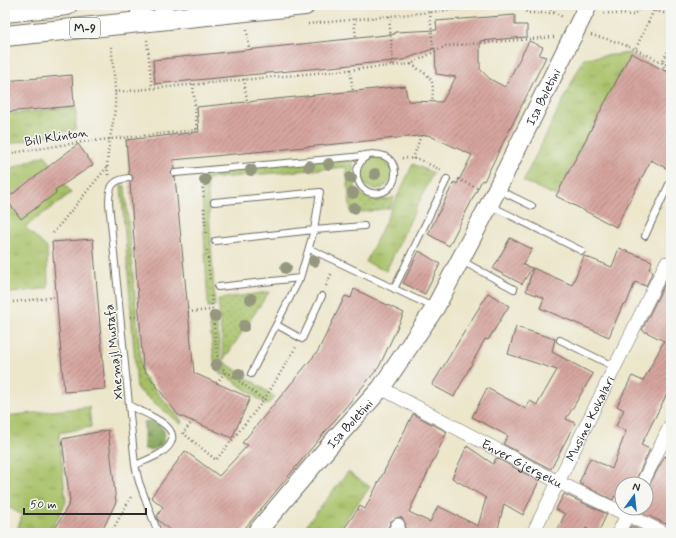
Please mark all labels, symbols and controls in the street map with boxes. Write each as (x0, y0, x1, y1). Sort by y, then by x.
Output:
road number: M-9 (70, 18, 100, 38)
street label: Isa Boletini (523, 66, 565, 129)
street label: Bill Klinton (23, 124, 89, 151)
street label: Xhemajl Mustafa (101, 303, 128, 401)
street label: Musine Kokalari (563, 373, 619, 464)
street label: Isa Boletini (324, 396, 377, 453)
street label: Enver Gjerqeku (478, 436, 565, 493)
north arrow (614, 476, 654, 516)
text: N (631, 480, 642, 495)
scale bar (24, 490, 146, 516)
text: 50 m (30, 497, 57, 513)

